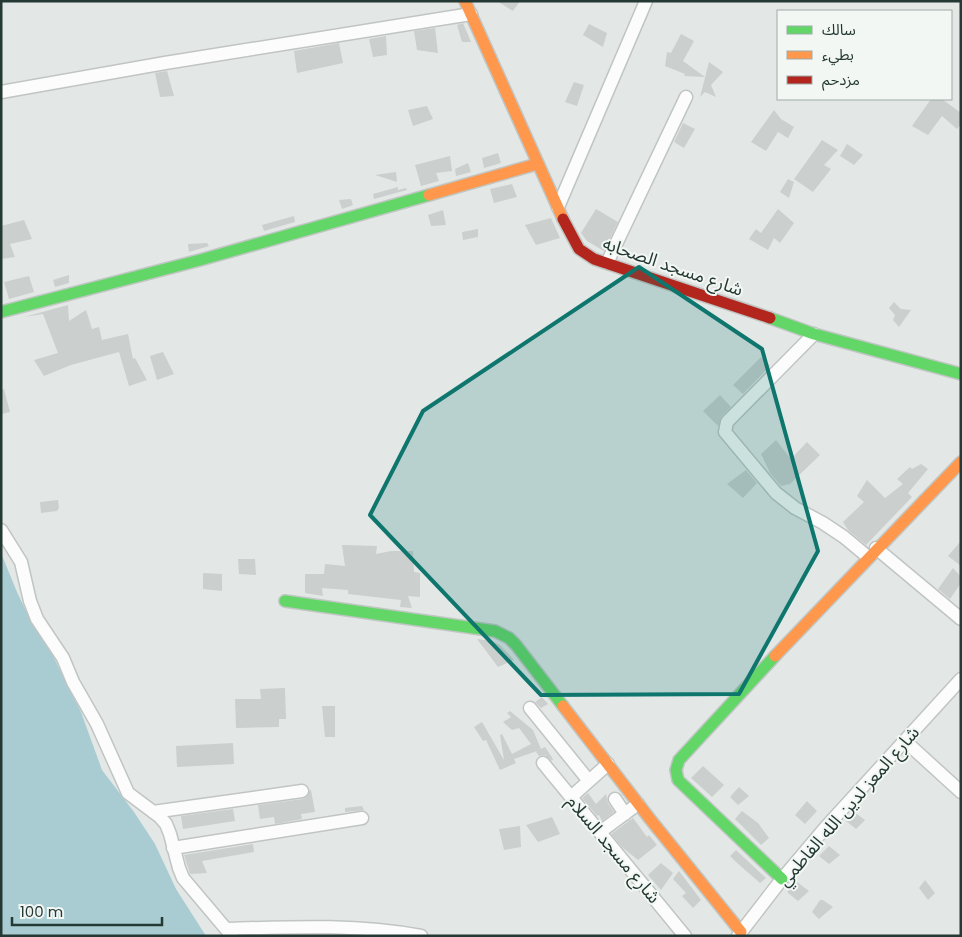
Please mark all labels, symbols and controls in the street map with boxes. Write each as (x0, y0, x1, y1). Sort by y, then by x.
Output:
legend (777, 10, 952, 100)
text: سالك (822, 19, 856, 40)
text: بطيء (822, 44, 854, 66)
text: مزدحم (822, 69, 860, 91)
street label: شارع مسجد الصحابه (599, 230, 746, 304)
street label: شارع المعز لدين الله الفاطمي (771, 720, 926, 893)
street label: شارع مسجد السلام (560, 790, 667, 910)
scale bar (12, 894, 162, 926)
text: 100 m (20, 901, 63, 922)

